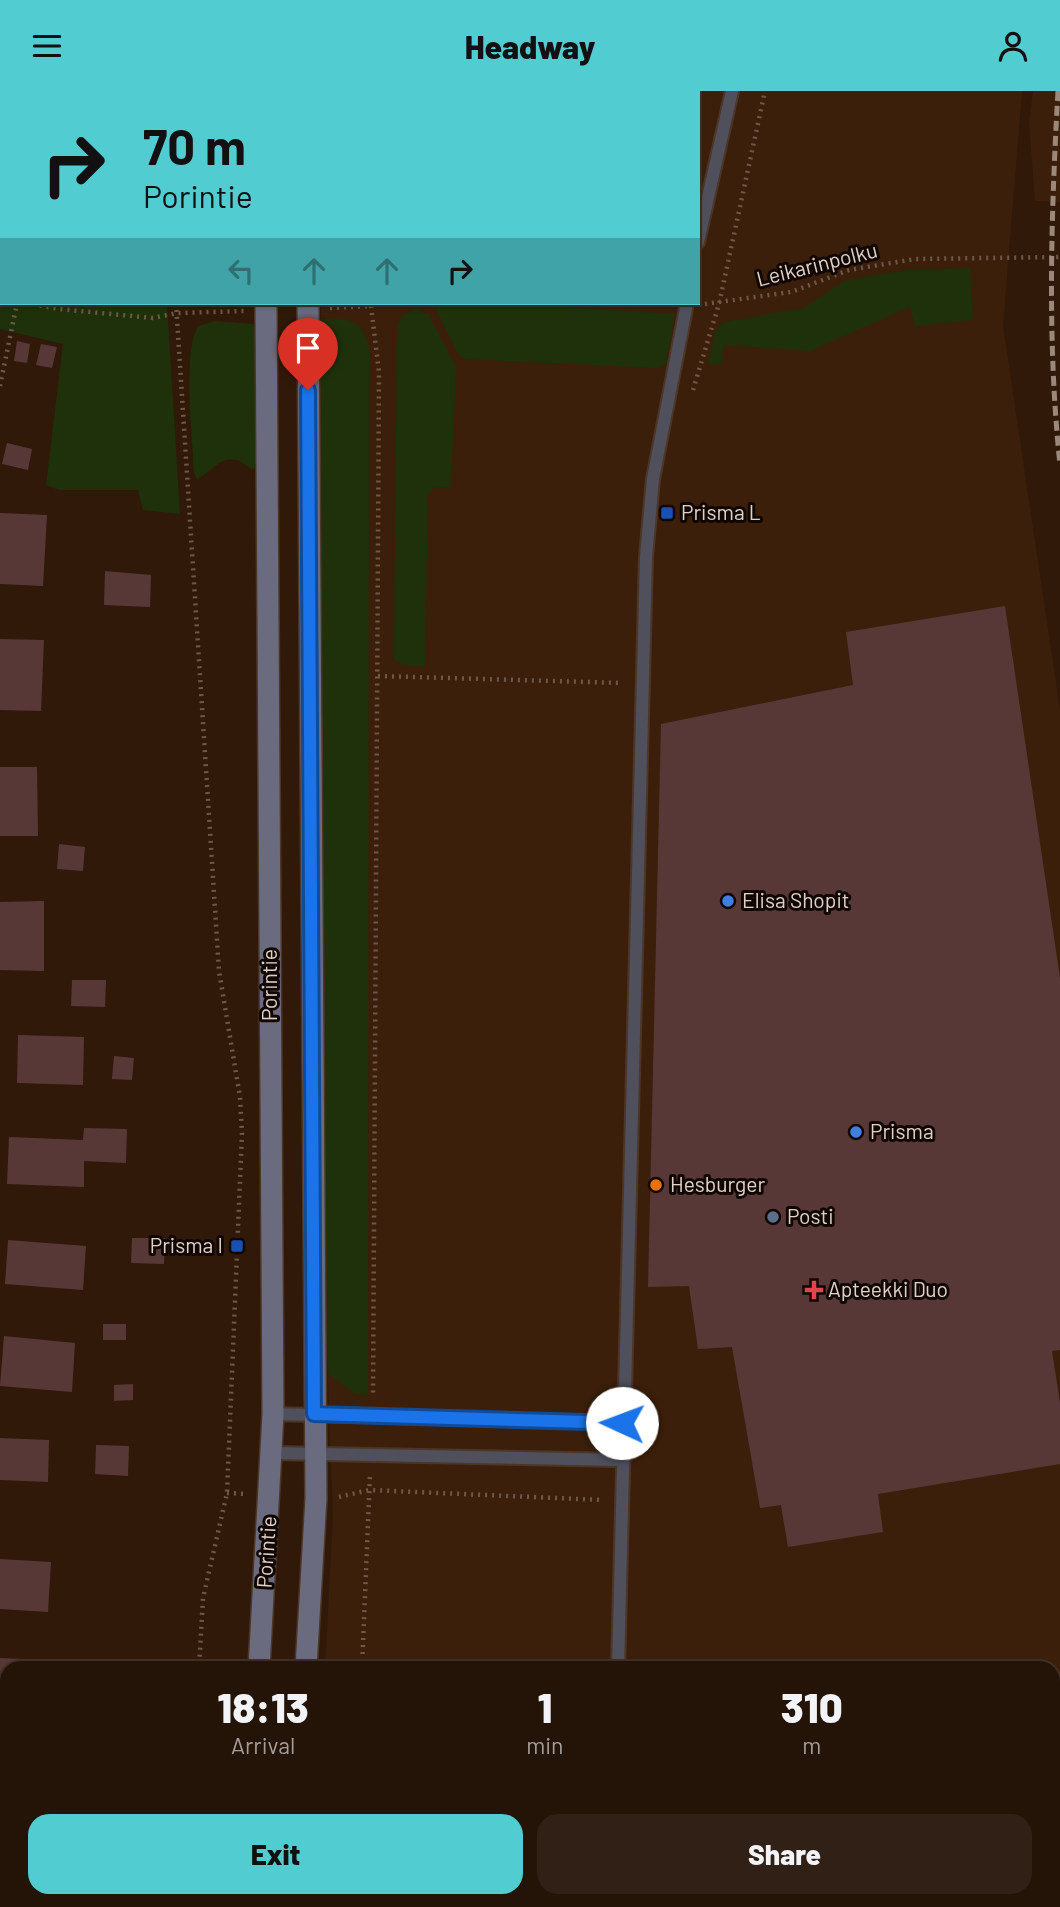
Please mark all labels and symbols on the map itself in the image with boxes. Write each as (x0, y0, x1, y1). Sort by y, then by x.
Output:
street label: Leikarinpolku (754, 236, 880, 291)
pin (278, 318, 338, 390)
place label: Prisma L (681, 499, 761, 524)
marker: Prisma L (659, 505, 675, 521)
place label: Elisa Shopit (742, 887, 849, 912)
marker: Elisa Shopit (720, 893, 736, 909)
street label: Porintie (256, 949, 281, 1021)
place label: Prisma (870, 1118, 934, 1143)
marker: Prisma (848, 1124, 864, 1140)
place label: Hesburger (670, 1171, 765, 1196)
marker: Hesburger (648, 1177, 664, 1193)
place label: Posti (787, 1203, 834, 1228)
marker: Posti (765, 1209, 781, 1225)
place label: Prisma I (150, 1232, 223, 1257)
marker: Prisma I (229, 1238, 245, 1254)
place label: Apteekki Duo (828, 1276, 948, 1301)
marker: Apteekki Duo (806, 1282, 822, 1298)
position arrow (585, 1386, 659, 1460)
street label: Porintie (251, 1515, 280, 1589)

